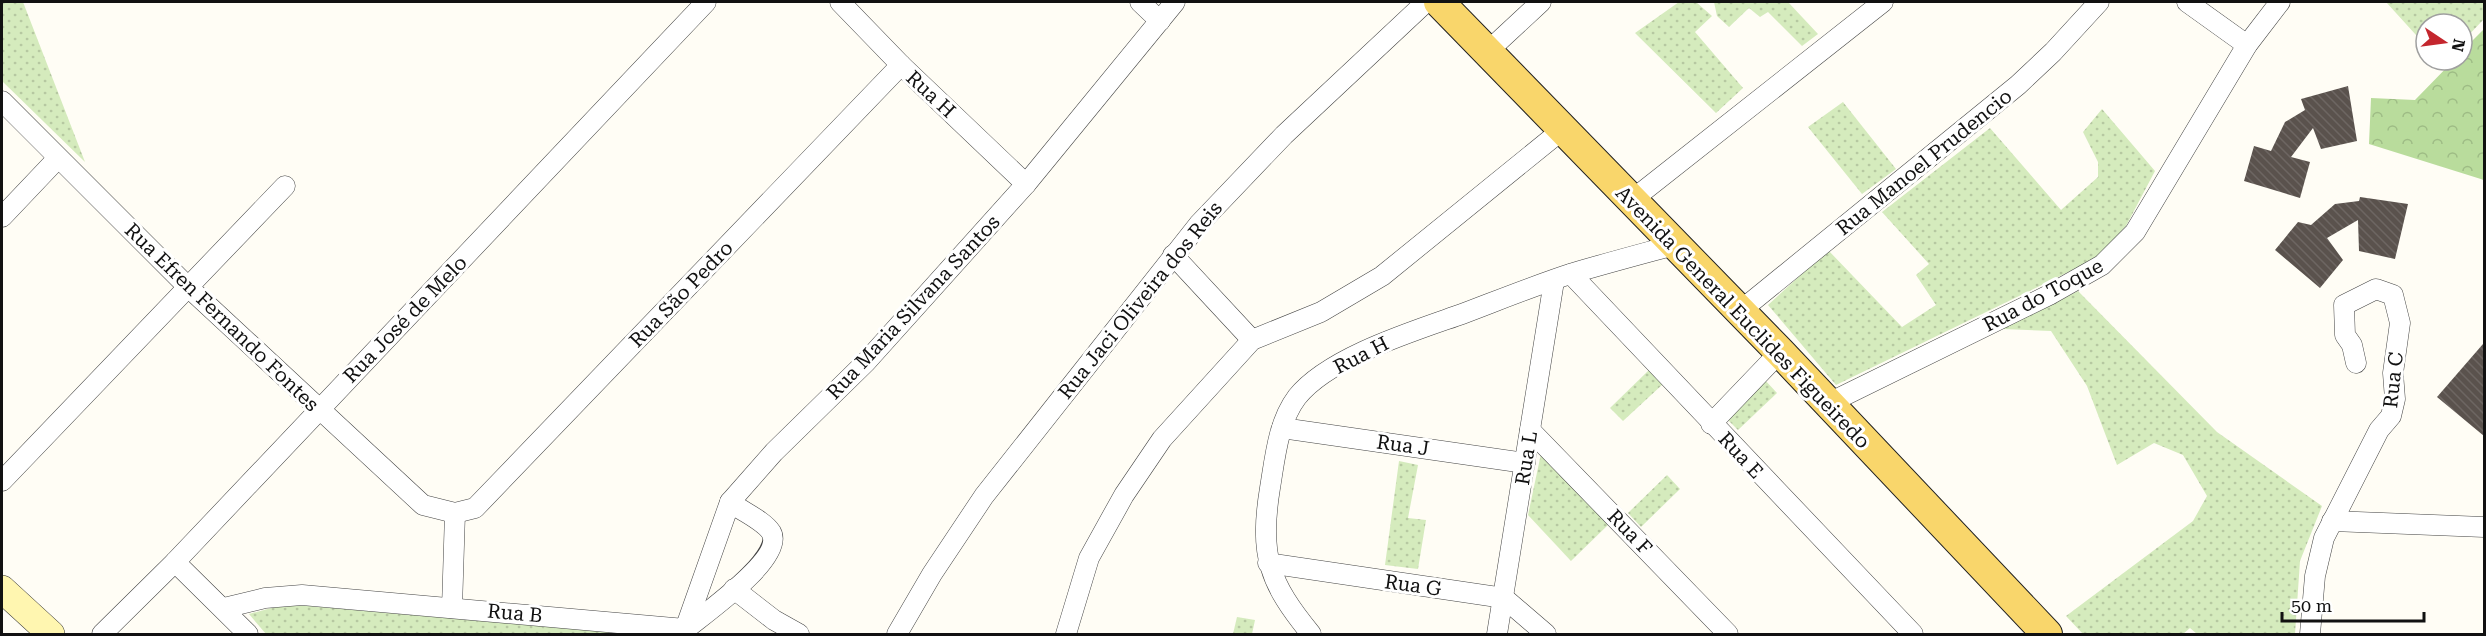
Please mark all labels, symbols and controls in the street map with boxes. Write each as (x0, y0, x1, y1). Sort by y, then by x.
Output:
north arrow (2414, 12, 2474, 72)
text: N (2447, 37, 2469, 53)
street label: Rua H (901, 65, 961, 123)
street label: Rua Manoel Prudencio (1831, 84, 2017, 240)
street label: Avenida General Euclides Figueiredo (1611, 181, 1875, 453)
street label: Rua Jaci Oliveira dos Reis (1053, 196, 1227, 404)
street label: Rua Maria Silvana Santos (821, 210, 1005, 404)
street label: Rua Efren Fernando Fontes (120, 218, 324, 416)
street label: Rua São Pedro (624, 236, 738, 352)
street label: Rua José de Melo (338, 250, 472, 388)
street label: Rua do Toque (1979, 253, 2107, 337)
street label: Rua H (1329, 331, 1393, 379)
street label: Rua C (2378, 351, 2408, 409)
street label: Rua E (1714, 427, 1768, 483)
street label: Rua J (1375, 429, 1431, 461)
street label: Rua L (1510, 429, 1542, 487)
street label: Rua F (1603, 504, 1657, 560)
street label: Rua G (1383, 569, 1444, 601)
scale bar (2282, 585, 2424, 623)
text: 50 m (2291, 595, 2332, 616)
street label: Rua B (486, 599, 544, 627)

